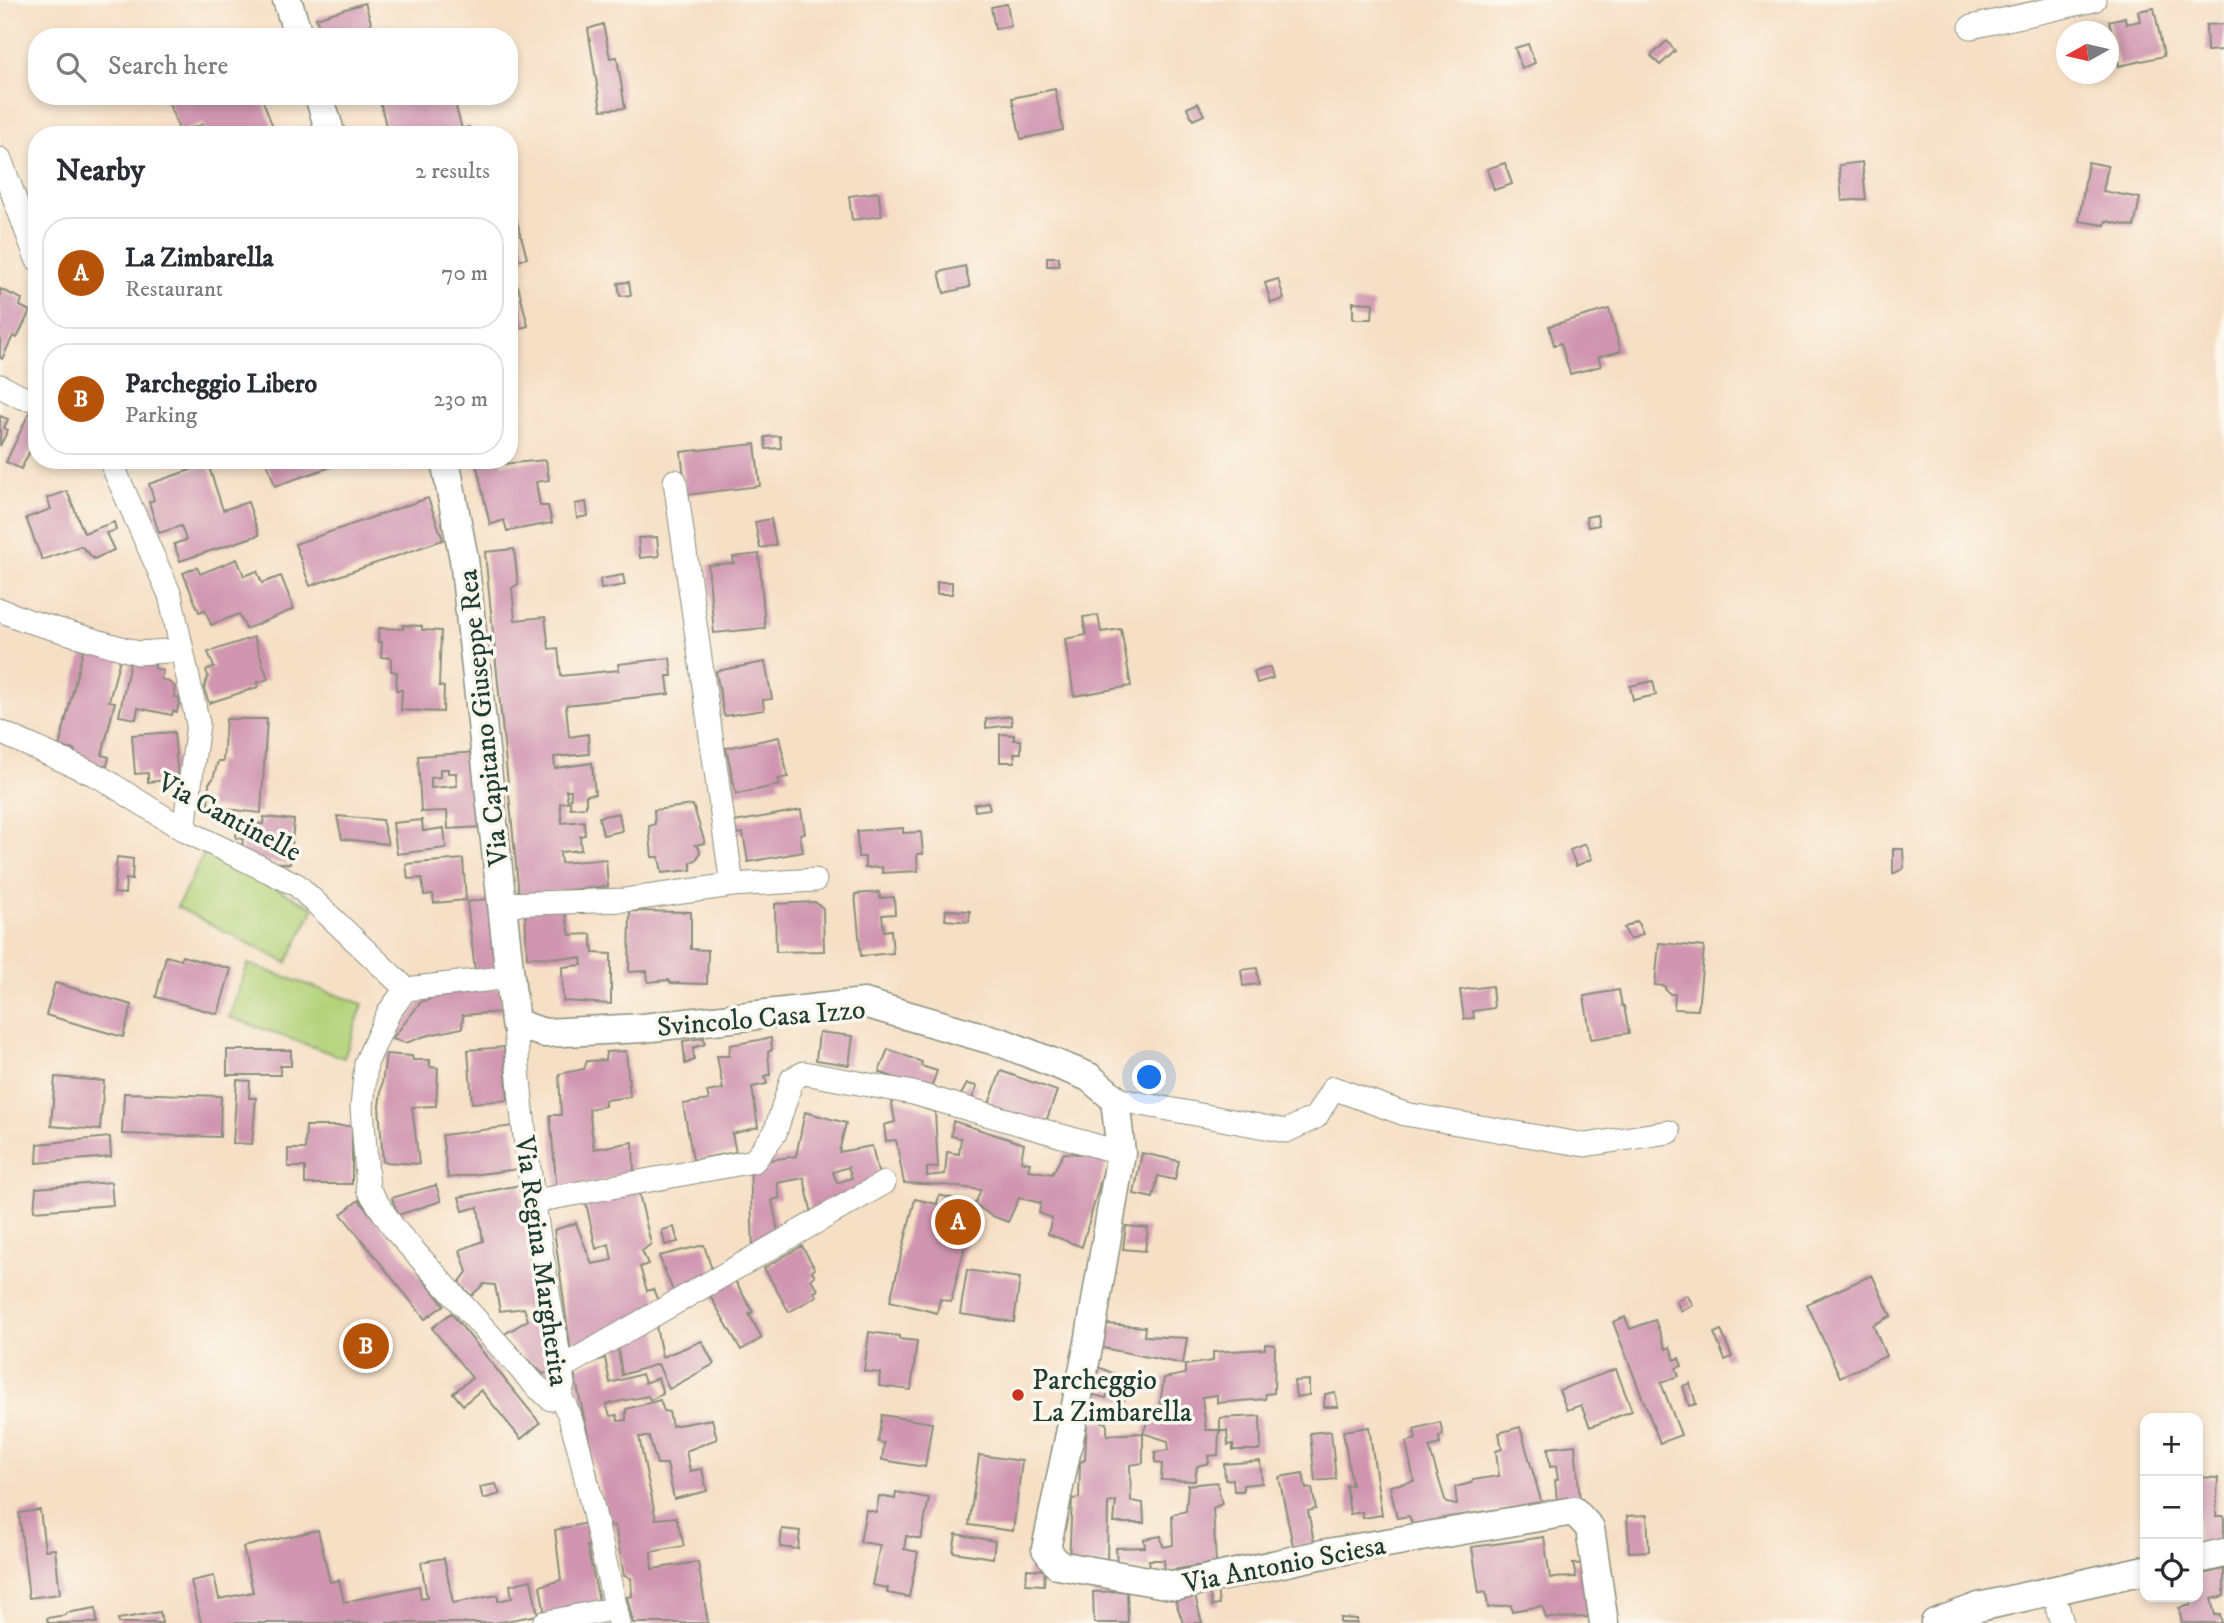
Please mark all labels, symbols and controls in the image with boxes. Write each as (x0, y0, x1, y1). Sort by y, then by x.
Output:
north arrow (2056, 21, 2119, 84)
search box (28, 28, 518, 105)
icon: search (52, 48, 90, 86)
text: Search here (108, 50, 228, 83)
text: Nearby (56, 153, 145, 190)
text: 2 results (415, 157, 490, 186)
text: La Zimbarella (125, 242, 274, 275)
text: A (74, 259, 88, 288)
text: 70 m (441, 259, 488, 288)
text: Restaurant (125, 275, 223, 304)
text: Parcheggio Libero (125, 368, 317, 401)
text: B (74, 385, 88, 414)
text: 230 m (434, 385, 488, 414)
text: Parking (125, 401, 197, 430)
street label: Via Capitano Giuseppe Rea (450, 568, 517, 869)
street label: Via Cantinelle (150, 764, 307, 870)
street label: Svincolo Casa Izzo (655, 992, 867, 1045)
your location (1132, 1060, 1166, 1094)
street label: Via Regina Margherita (506, 1133, 576, 1389)
pin: A (935, 1196, 981, 1248)
pin: B (343, 1320, 389, 1372)
place label: Parcheggio La Zimbarella (1032, 1363, 1192, 1430)
marker: Parcheggio La Zimbarella (1010, 1387, 1026, 1403)
map controls (2140, 1413, 2203, 1602)
button: + (2140, 1413, 2203, 1476)
button: − (2140, 1476, 2203, 1539)
street label: Via Antonio Sciesa (1179, 1528, 1389, 1601)
button: locate (2140, 1539, 2203, 1602)

